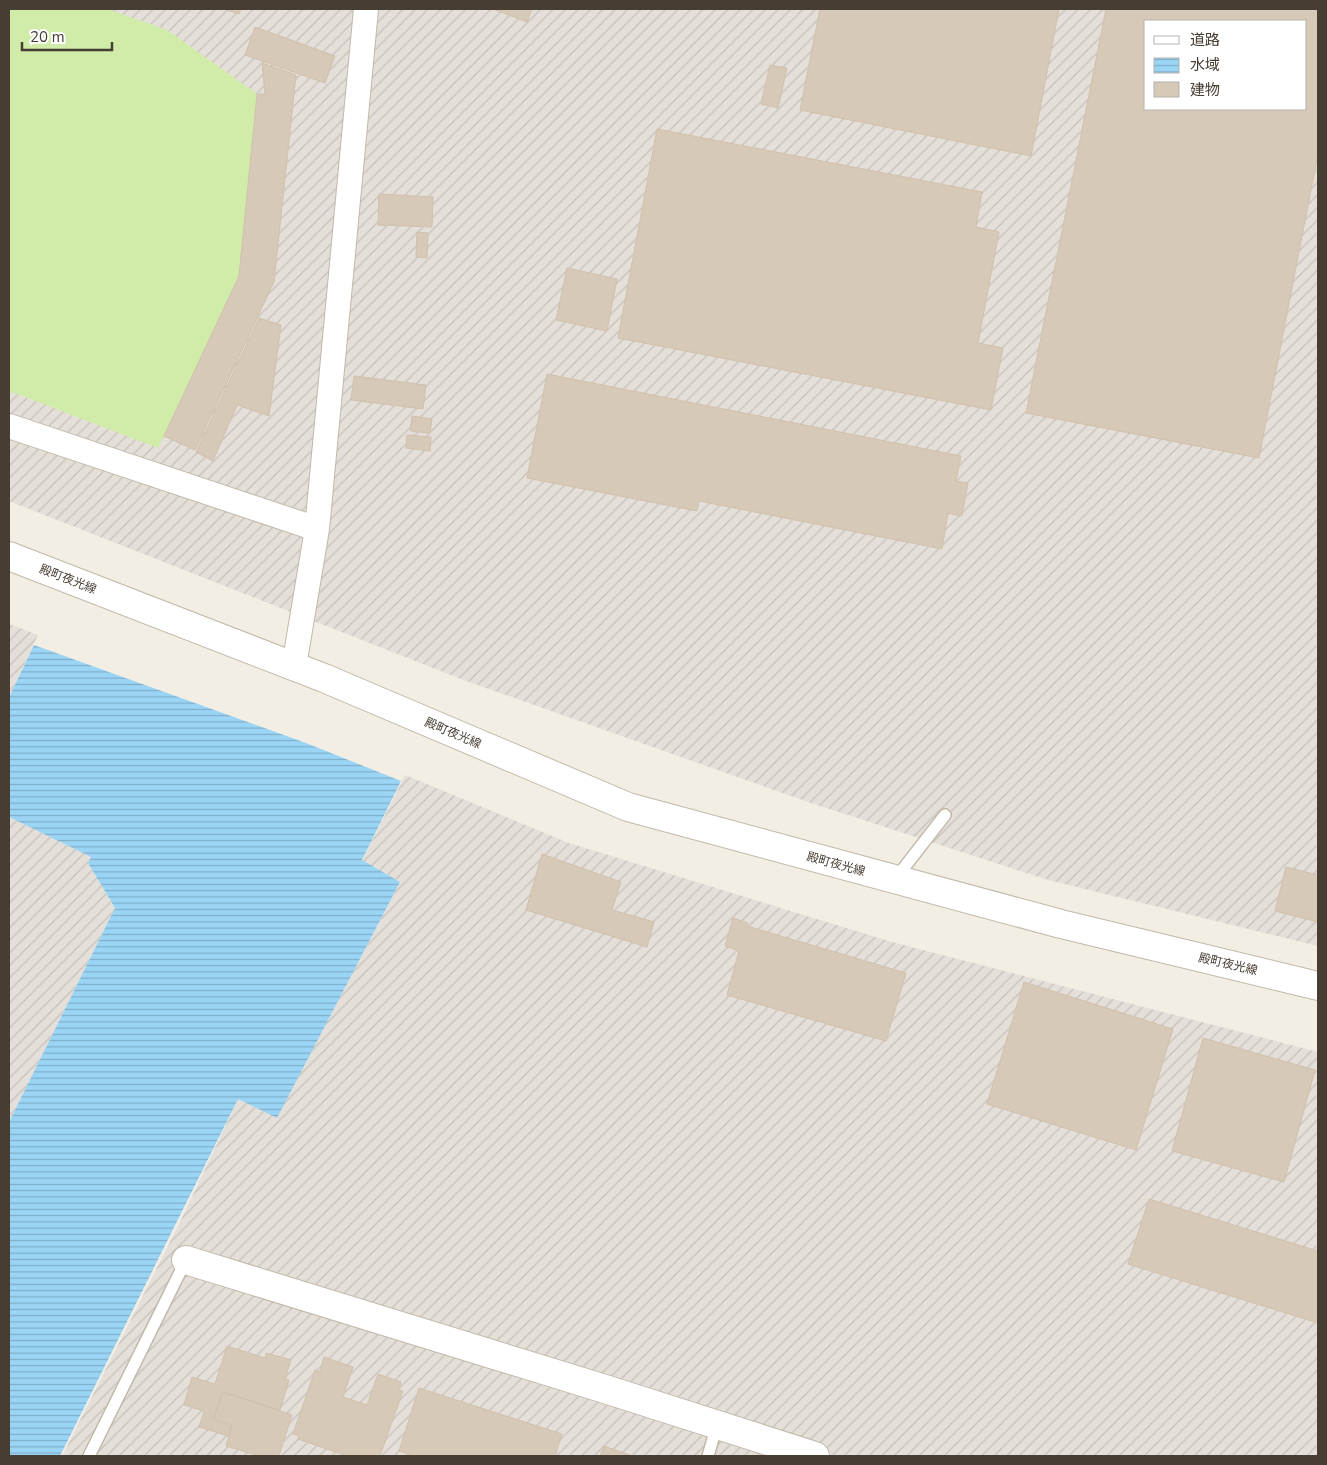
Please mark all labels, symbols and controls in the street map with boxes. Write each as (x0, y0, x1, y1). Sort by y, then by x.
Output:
scale bar (22, 20, 112, 52)
legend (1144, 20, 1307, 110)
text: 20 m (30, 27, 65, 47)
text: 道路 (1190, 30, 1220, 50)
text: 水域 (1190, 55, 1220, 75)
text: 建物 (1190, 80, 1220, 100)
street label: 殿町夜光線 (37, 561, 99, 597)
street label: 殿町夜光線 (422, 714, 484, 752)
street label: 殿町夜光線 (805, 849, 867, 879)
street label: 殿町夜光線 (1197, 949, 1259, 979)

